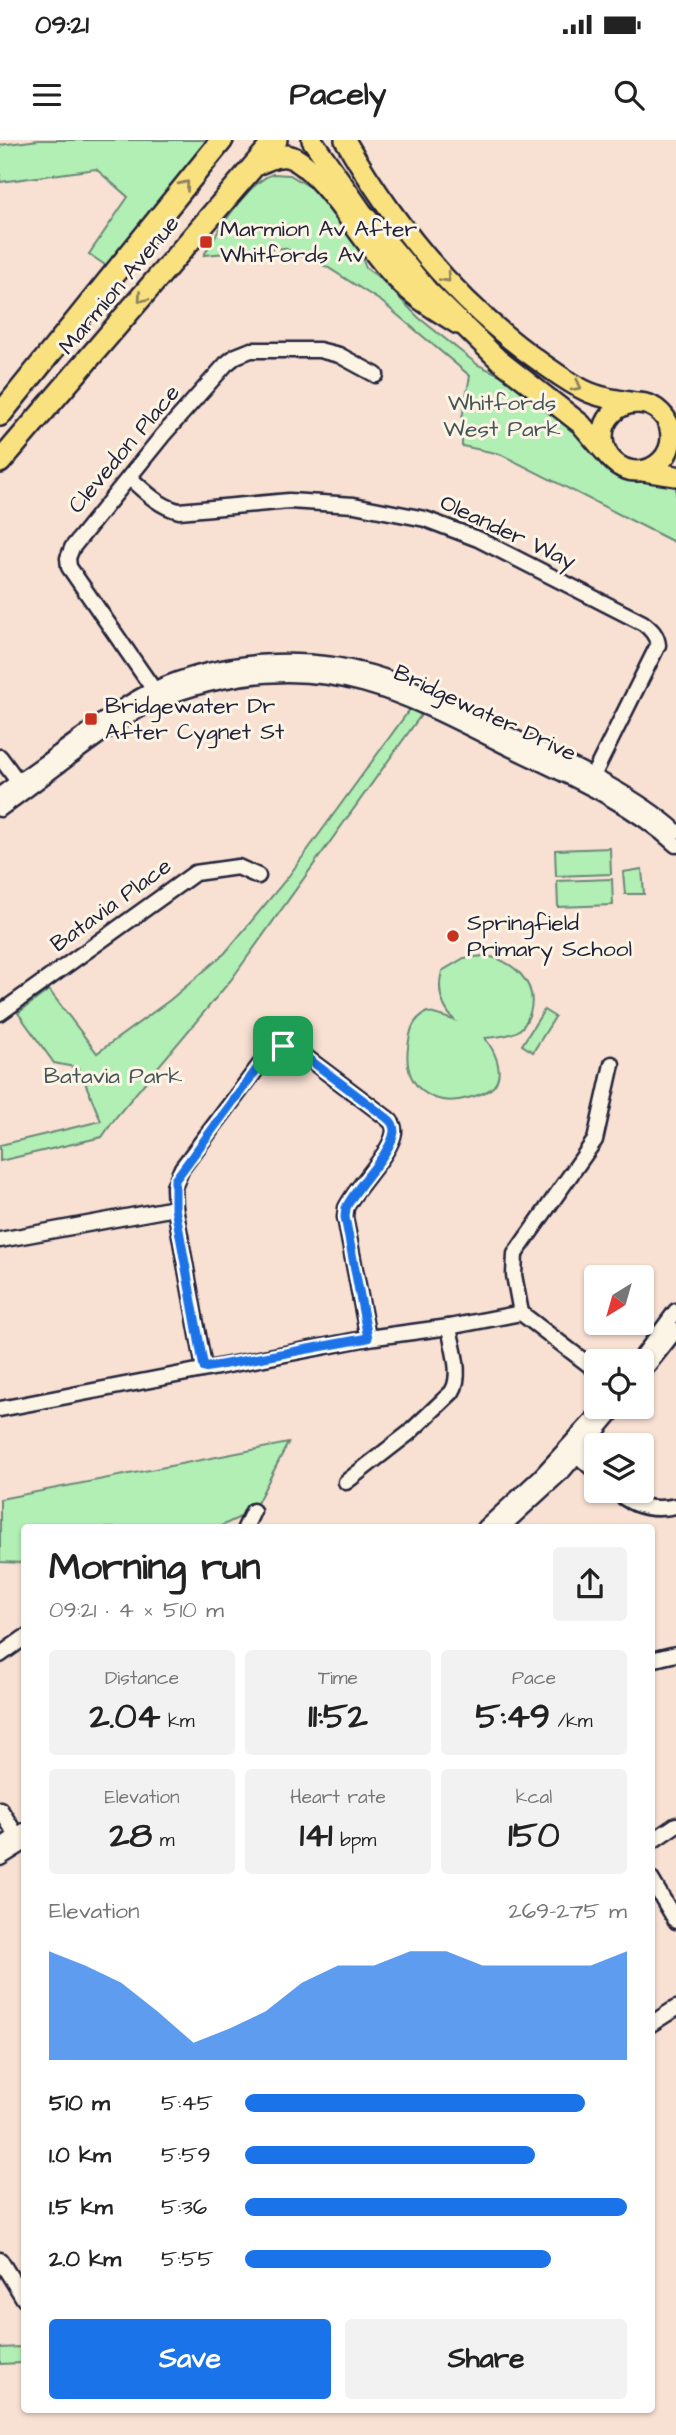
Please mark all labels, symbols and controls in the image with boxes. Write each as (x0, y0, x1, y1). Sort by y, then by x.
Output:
text: 09:21 (35, 7, 89, 43)
text: Pacely (290, 72, 386, 117)
icon: menu (28, 76, 66, 114)
icon: search (610, 76, 648, 114)
one-way arrow (177, 181, 190, 193)
street label: Marmion Avenue (51, 208, 187, 362)
place label: Marmion Av After Whitfords Av (220, 213, 417, 271)
marker: Marmion Av After Whitfords Av (198, 234, 214, 250)
one-way arrow (438, 270, 450, 283)
one-way arrow (138, 289, 150, 302)
street label: Clevedon Place (61, 378, 187, 520)
one-way arrow (569, 378, 582, 391)
park label: Whitfords West Park (443, 387, 561, 445)
street label: Oleander Way (434, 486, 582, 579)
street label: Bridgewater Drive (388, 657, 581, 770)
place label: Bridgewater Dr After Cygnet St (105, 690, 285, 749)
marker: Bridgewater Dr After Cygnet St (83, 711, 99, 727)
street label: Batavia Place (44, 850, 178, 960)
place label: Springfield Primary School (467, 907, 632, 966)
marker: Springfield Primary School (445, 928, 461, 944)
pin (253, 1016, 313, 1076)
icon: arrive (264, 1027, 302, 1065)
park label: Batavia Park (44, 1060, 182, 1092)
north arrow (584, 1265, 654, 1335)
map controls (584, 1265, 654, 1503)
button: locate (584, 1349, 654, 1419)
button: layers (584, 1433, 654, 1503)
text: Morning run (49, 1542, 261, 1594)
button: share (553, 1547, 627, 1621)
text: 09:21 · 4 × 510 m (49, 1594, 224, 1626)
text: Distance (105, 1665, 179, 1692)
text: Time (318, 1665, 358, 1692)
text: Pace (512, 1665, 556, 1692)
text: 2.04 (90, 1692, 160, 1741)
text: 11:52 (308, 1692, 368, 1741)
text: 5:49 (475, 1692, 550, 1741)
text: km (160, 1708, 194, 1735)
text: /km (550, 1708, 593, 1735)
text: Elevation (105, 1784, 179, 1811)
text: Heart rate (290, 1784, 386, 1811)
text: kcal (516, 1784, 552, 1811)
text: 28 (109, 1811, 152, 1860)
text: 141 (300, 1811, 333, 1860)
text: 150 (508, 1811, 560, 1860)
text: m (152, 1827, 175, 1854)
text: bpm (333, 1827, 376, 1854)
text: Elevation (49, 1895, 140, 1927)
text: 269–275 m (508, 1895, 627, 1927)
text: 510 m (49, 2087, 110, 2119)
text: 5:45 (161, 2087, 213, 2119)
text: 1.0 km (49, 2139, 111, 2171)
text: 5:59 (161, 2139, 211, 2171)
text: 1.5 km (49, 2191, 113, 2223)
text: 5:36 (161, 2191, 207, 2223)
text: 2.0 km (49, 2243, 121, 2275)
text: 5:55 (161, 2243, 214, 2275)
button: Save (49, 2319, 331, 2399)
button: Share (345, 2319, 627, 2399)

